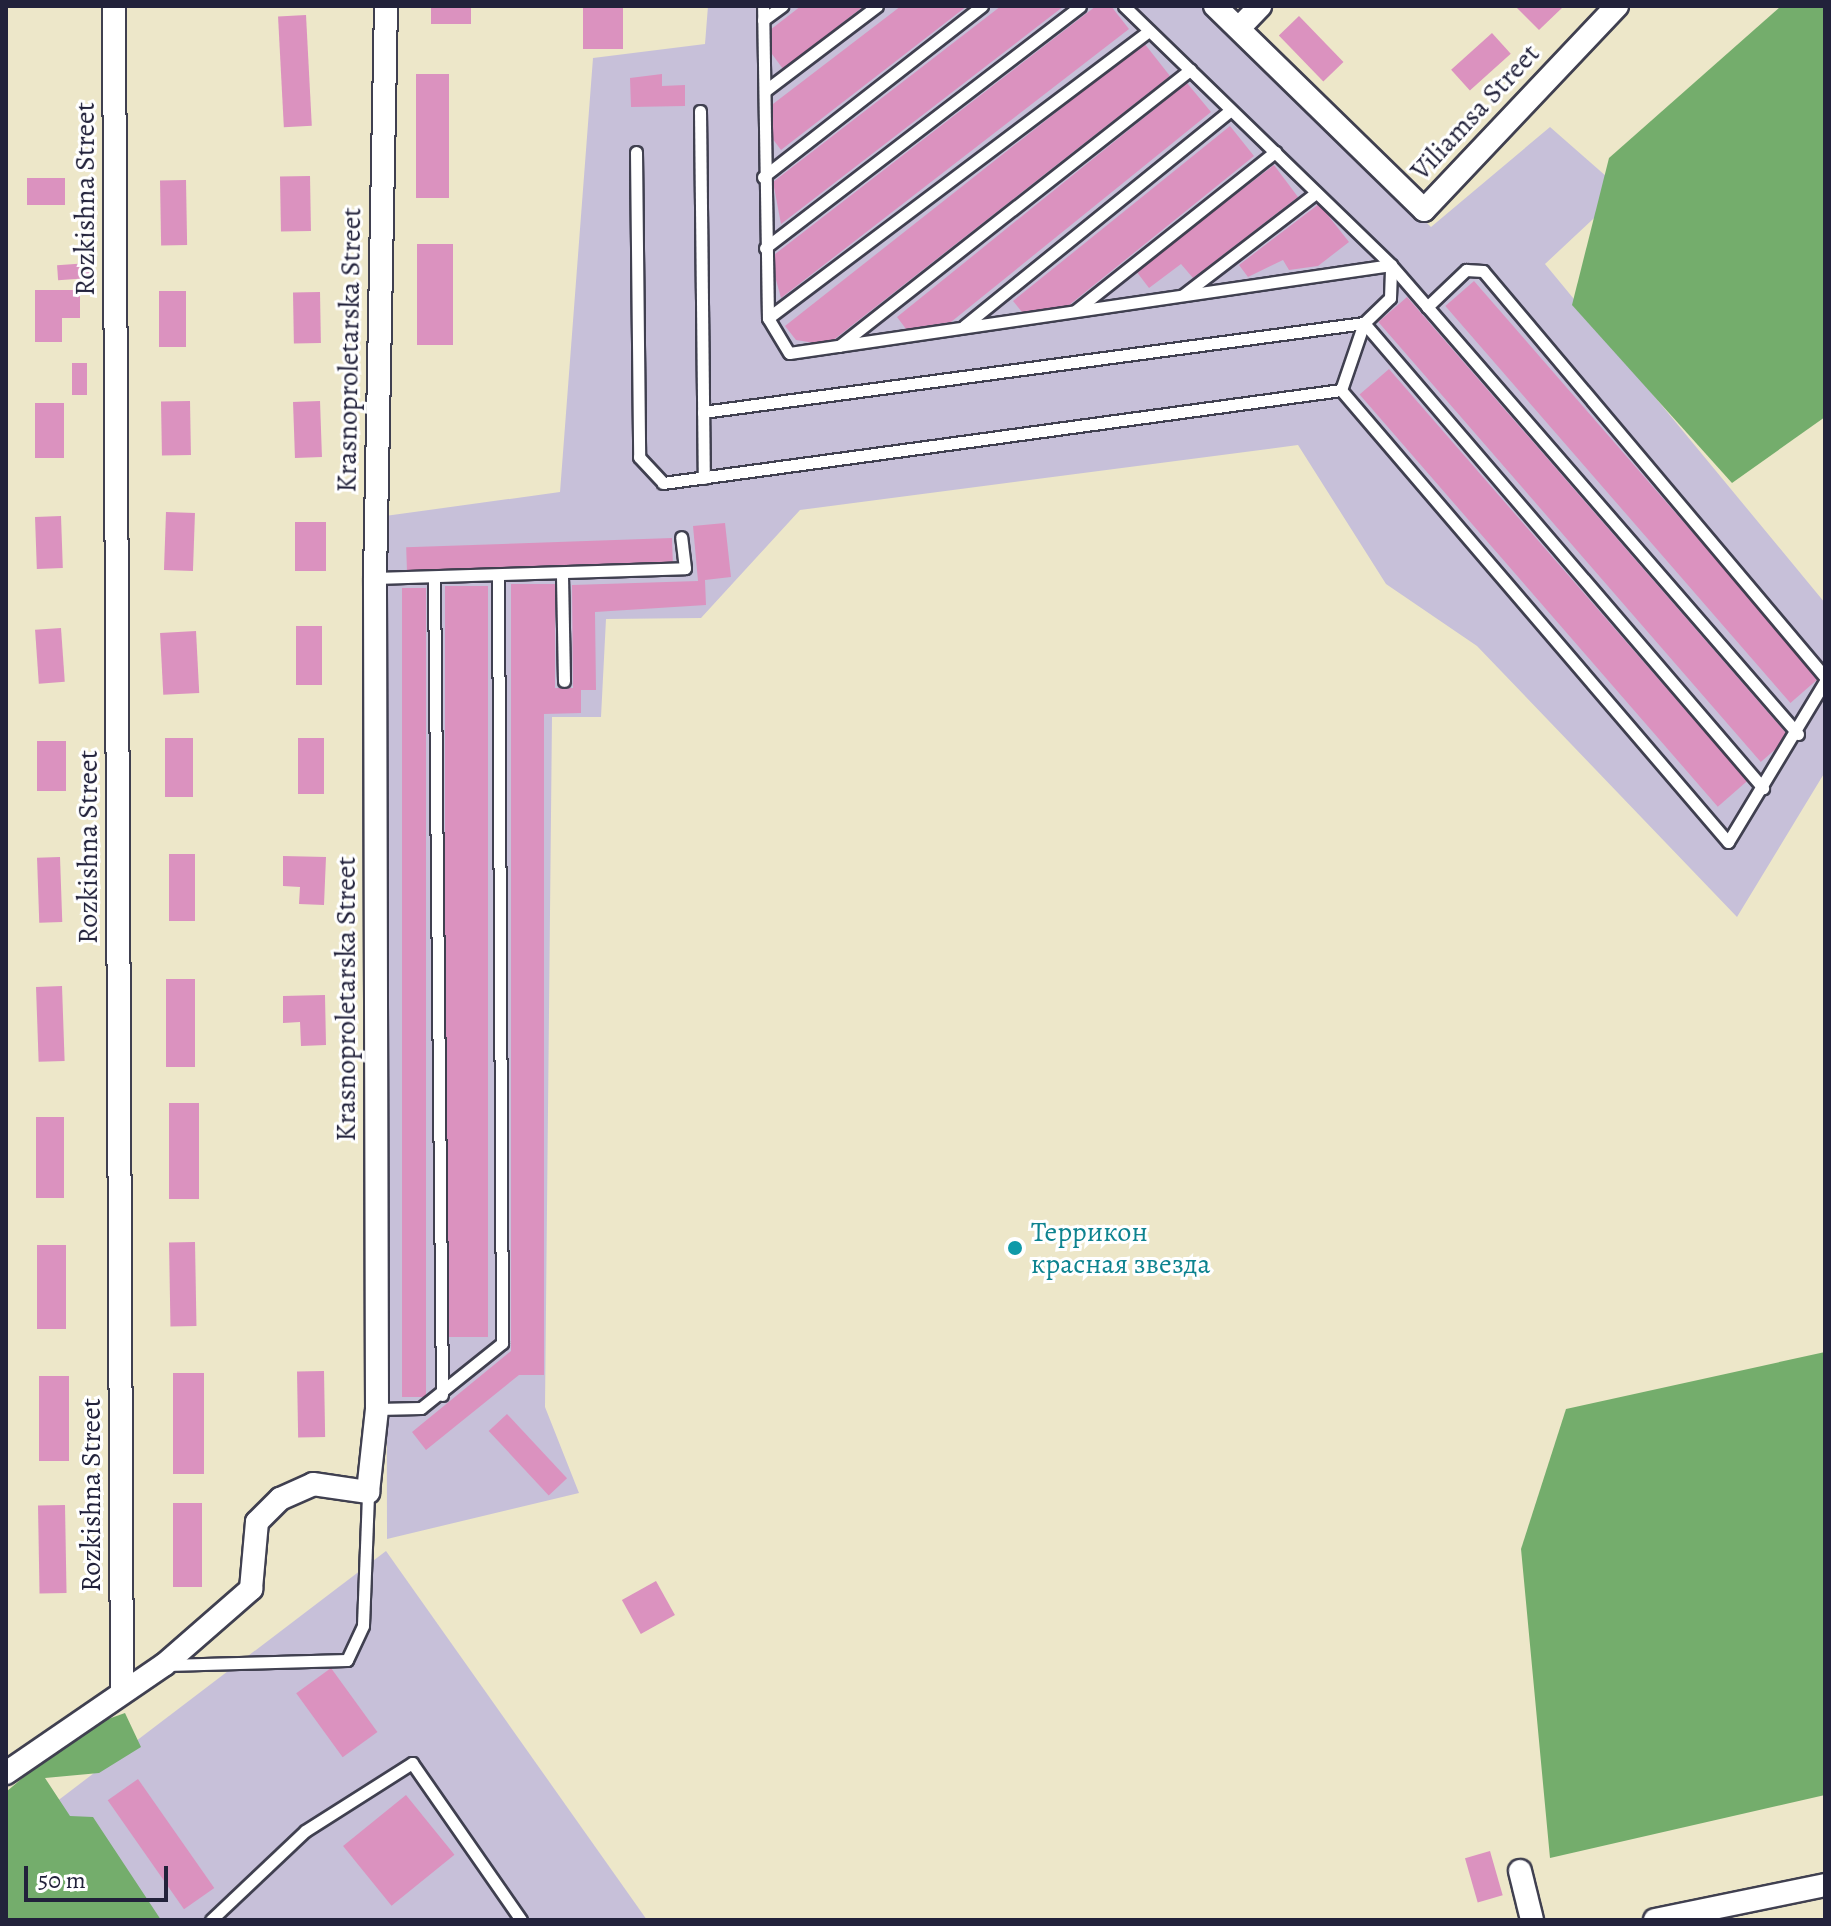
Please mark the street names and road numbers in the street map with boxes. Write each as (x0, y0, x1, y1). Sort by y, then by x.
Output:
street label: Viliamsa Street (1404, 37, 1546, 187)
street label: Rozkishna Street (68, 102, 102, 296)
street label: Krasnoproletarska Street (330, 207, 368, 493)
street label: Rozkishna Street (71, 750, 105, 944)
street label: Krasnoproletarska Street (329, 856, 363, 1142)
street label: Rozkishna Street (74, 1398, 108, 1592)

